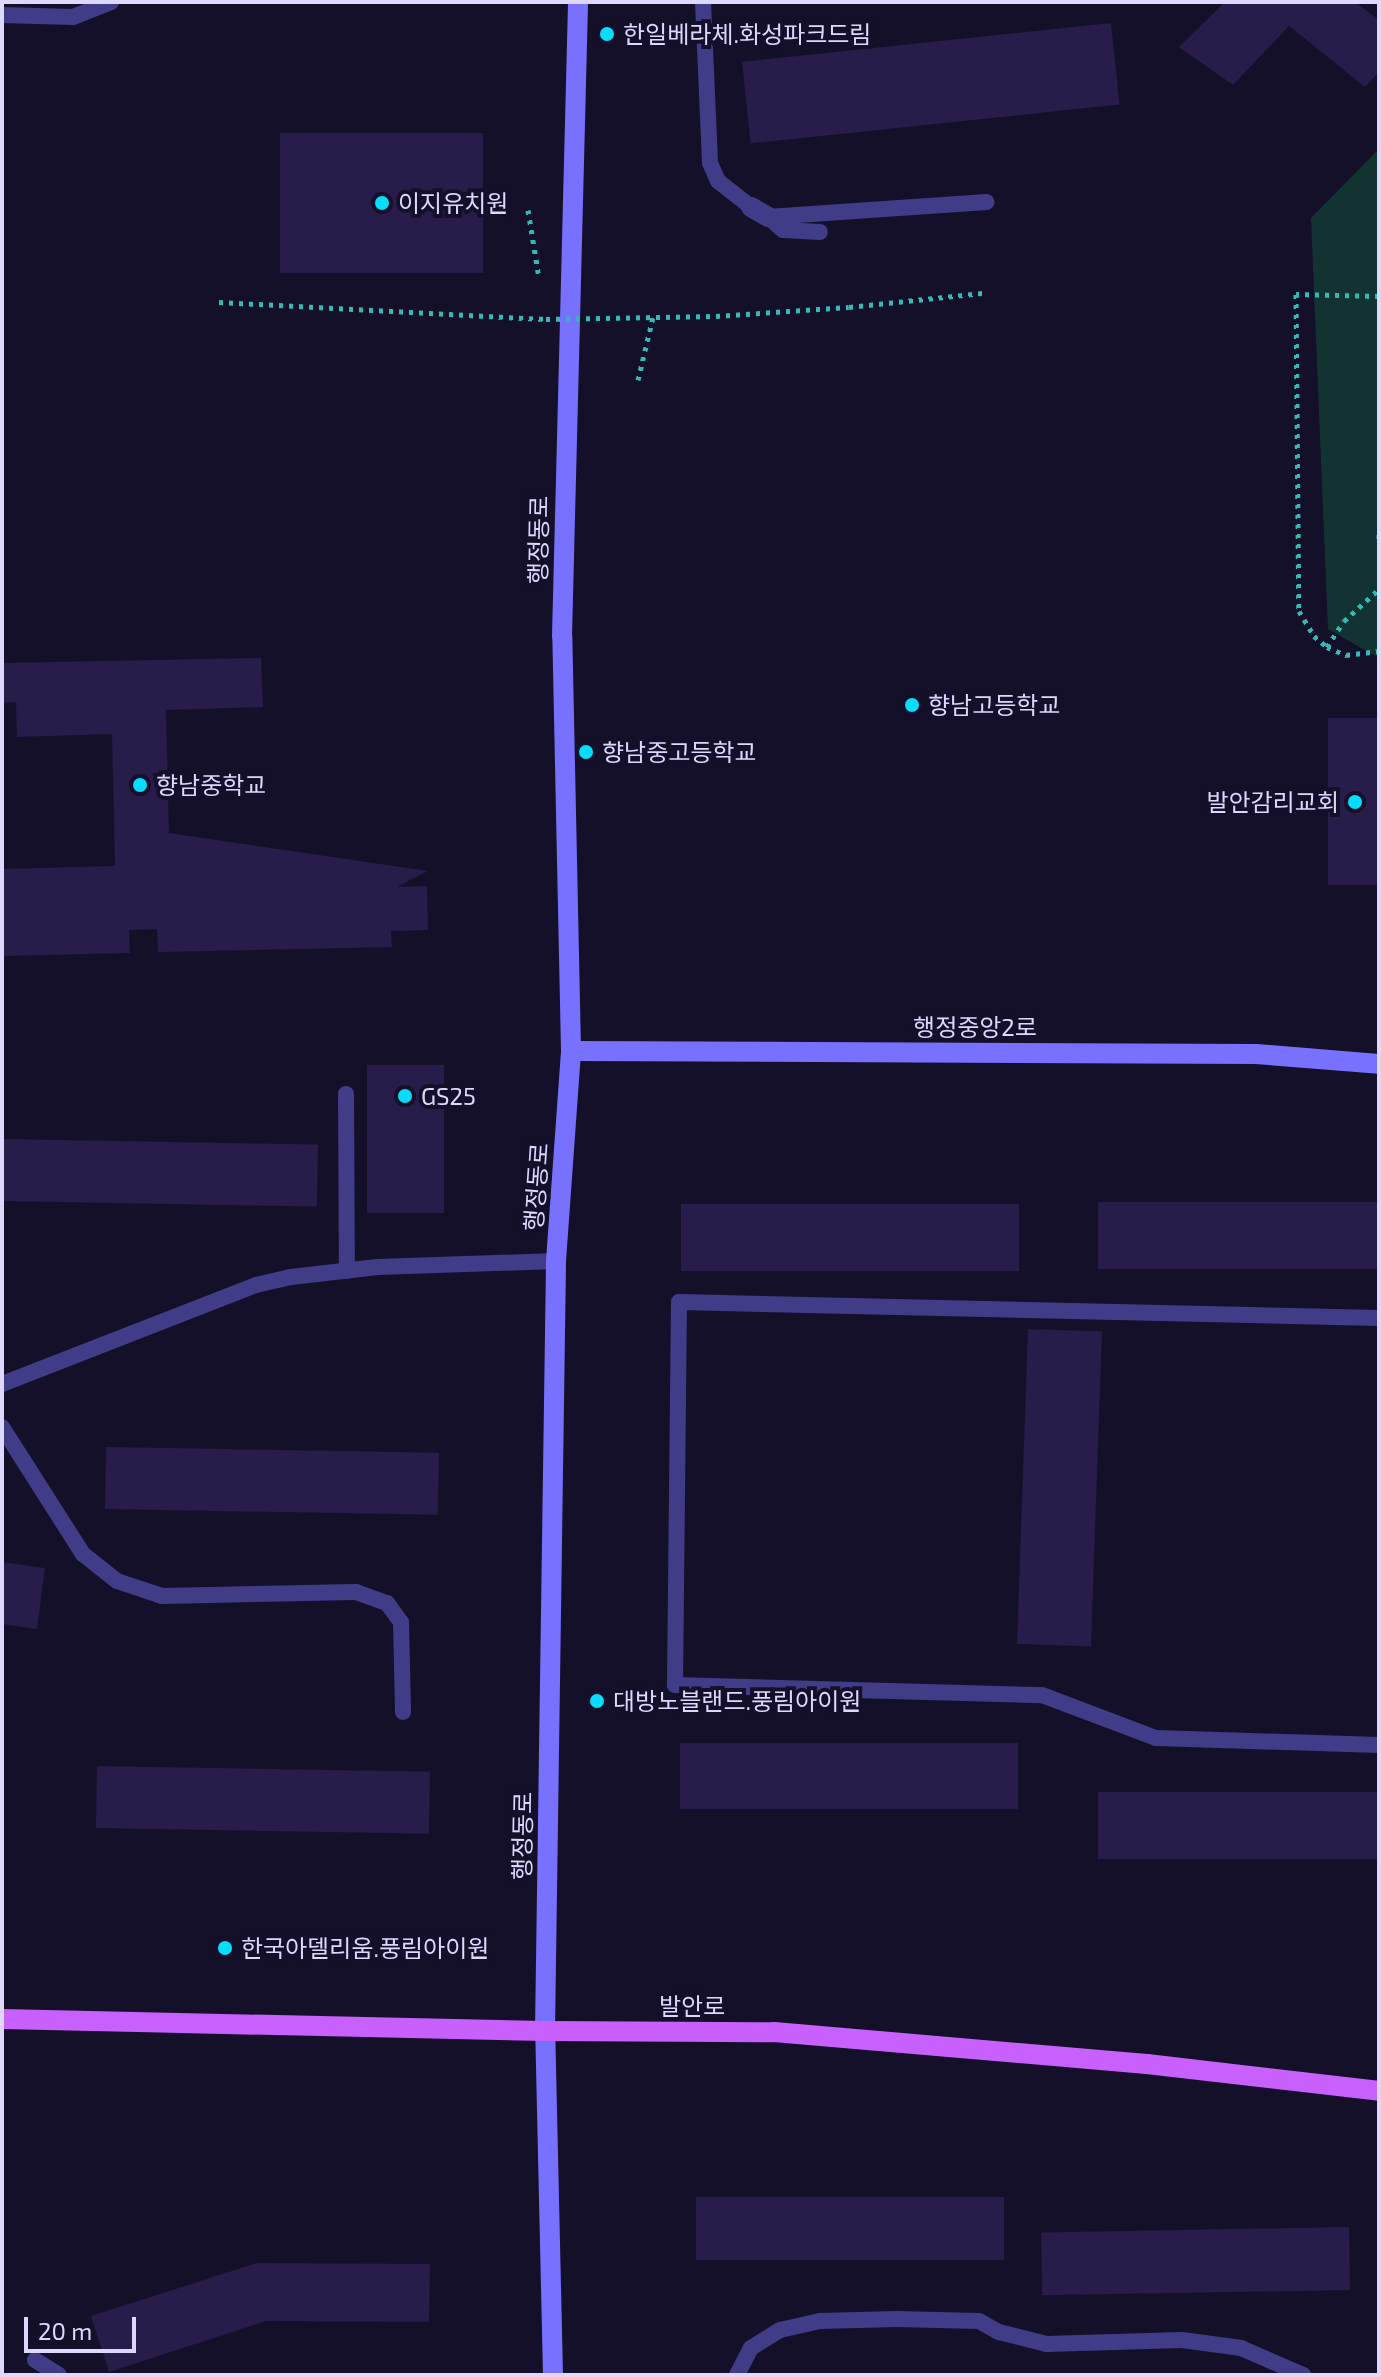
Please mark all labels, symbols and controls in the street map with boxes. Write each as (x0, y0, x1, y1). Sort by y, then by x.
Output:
place label: 한일베라체.화성파크드림 (623, 20, 871, 48)
marker: 한일베라체.화성파크드림 (598, 25, 616, 43)
place label: 이지유치원 (398, 189, 508, 217)
marker: 이지유치원 (373, 194, 391, 212)
street label: 행정동로 (523, 496, 553, 584)
place label: 향남고등학교 (928, 691, 1060, 719)
marker: 향남고등학교 (903, 696, 921, 714)
place label: 향남중고등학교 (602, 738, 757, 766)
marker: 향남중고등학교 (577, 743, 595, 761)
place label: 향남중학교 (156, 771, 266, 799)
marker: 향남중학교 (131, 776, 149, 794)
place label: 발안감리교회 (1207, 788, 1339, 816)
marker: 발안감리교회 (1346, 793, 1364, 811)
street label: 행정중앙2로 (913, 1013, 1037, 1041)
place label: GS25 (421, 1082, 476, 1110)
marker: GS25 (396, 1087, 414, 1105)
street label: 행정동로 (519, 1142, 553, 1232)
place label: 대방노블랜드.풍림아이원 (613, 1687, 861, 1715)
marker: 대방노블랜드.풍림아이원 (588, 1692, 606, 1710)
street label: 행정동로 (507, 1792, 537, 1880)
place label: 한국아델리움.풍림아이원 (241, 1934, 489, 1962)
marker: 한국아델리움.풍림아이원 (216, 1939, 234, 1957)
street label: 발안로 (659, 1992, 725, 2020)
scale bar (28, 2301, 140, 2351)
text: 20 m (38, 2316, 92, 2345)

